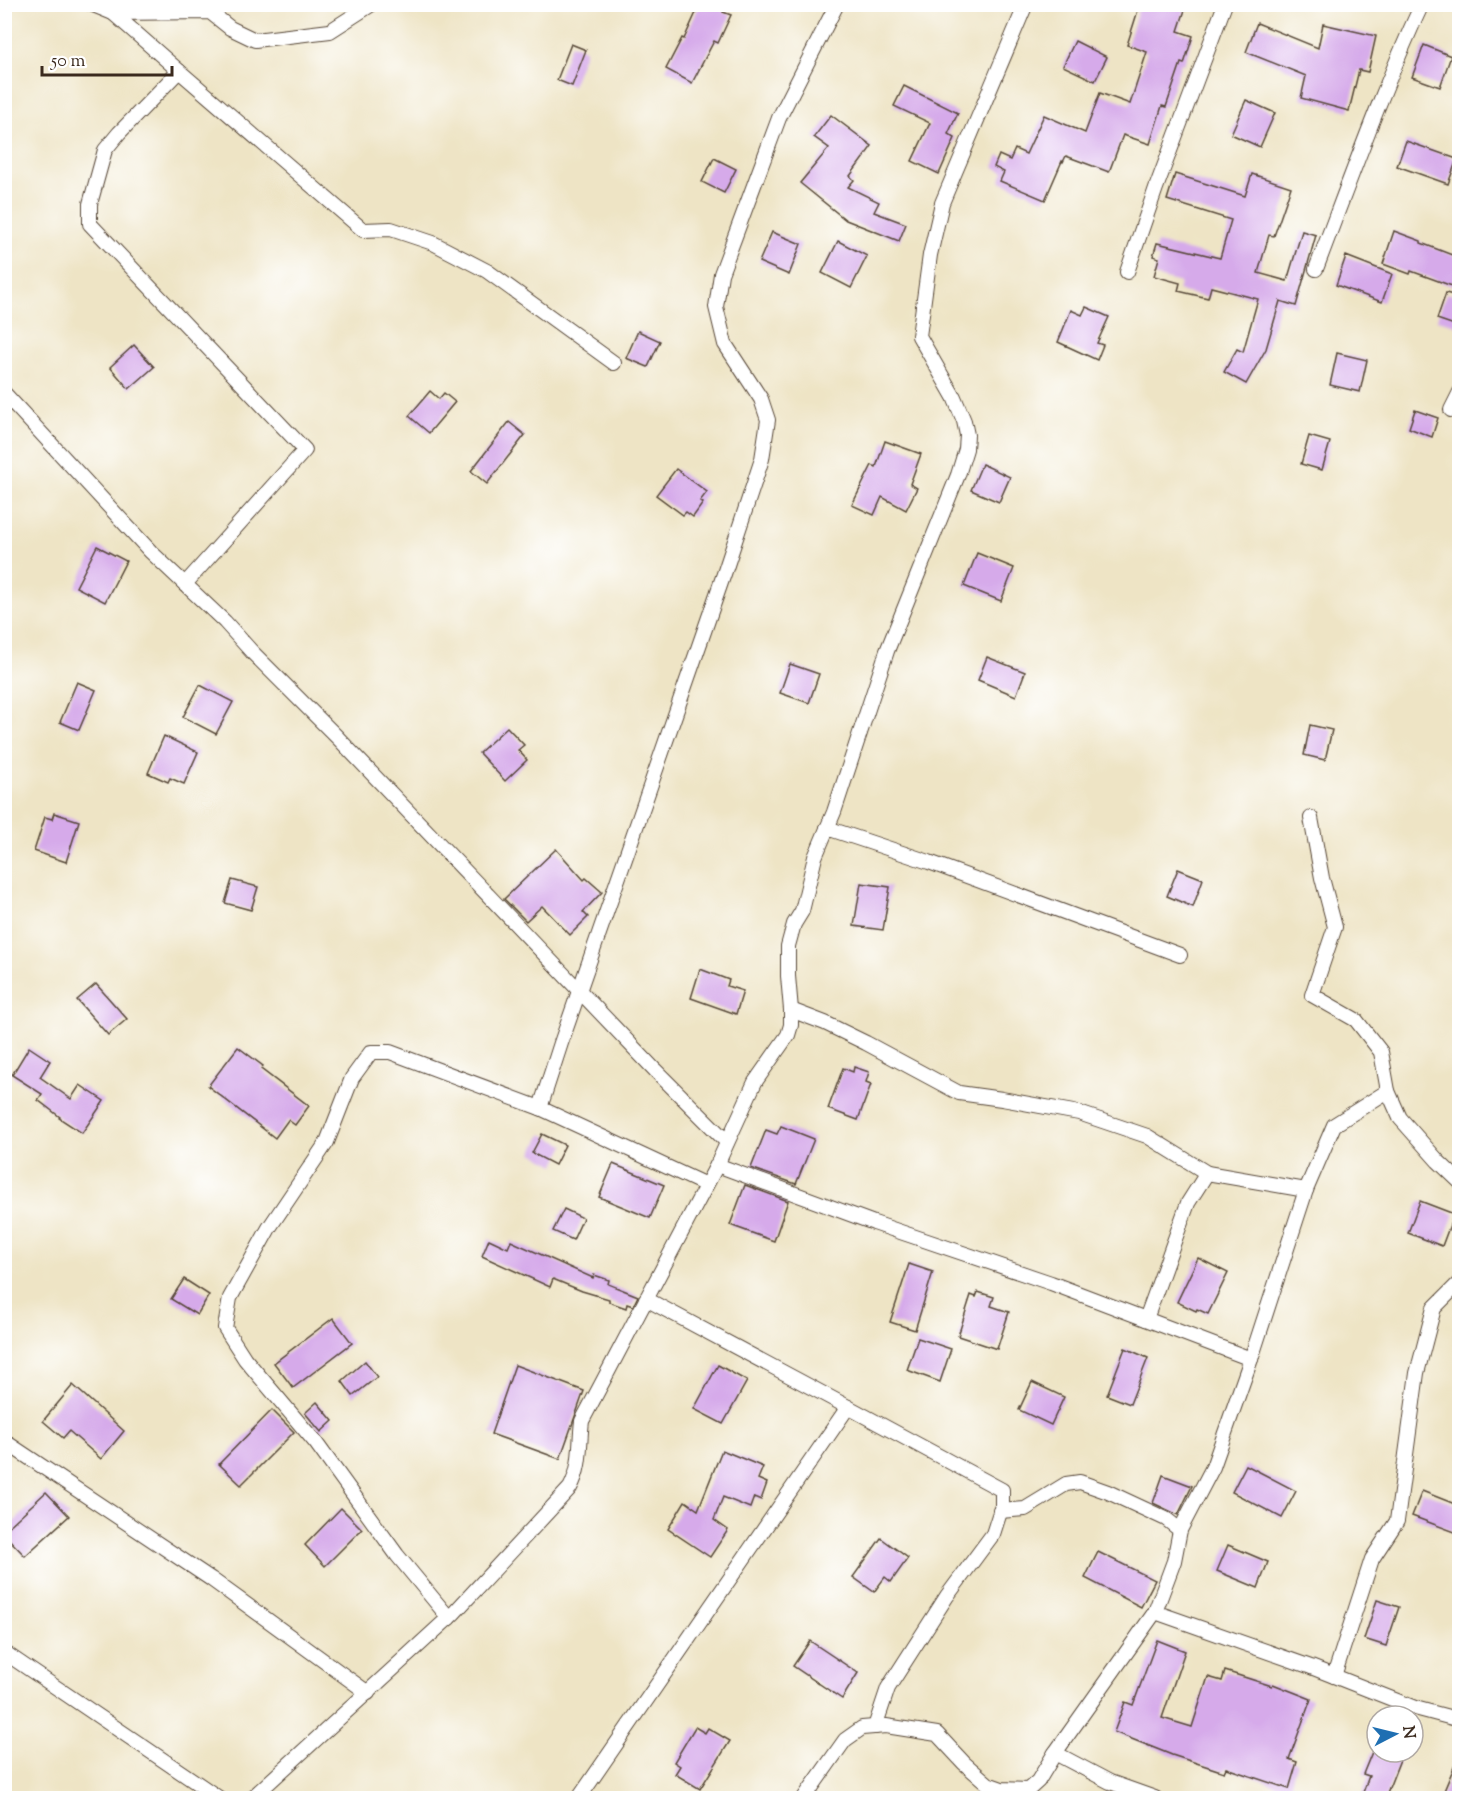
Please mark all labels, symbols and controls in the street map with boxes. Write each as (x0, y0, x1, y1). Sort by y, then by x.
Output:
scale bar (42, 39, 172, 77)
text: 50 m (50, 49, 86, 75)
north arrow (1365, 1704, 1425, 1764)
text: N (1395, 1725, 1420, 1740)

